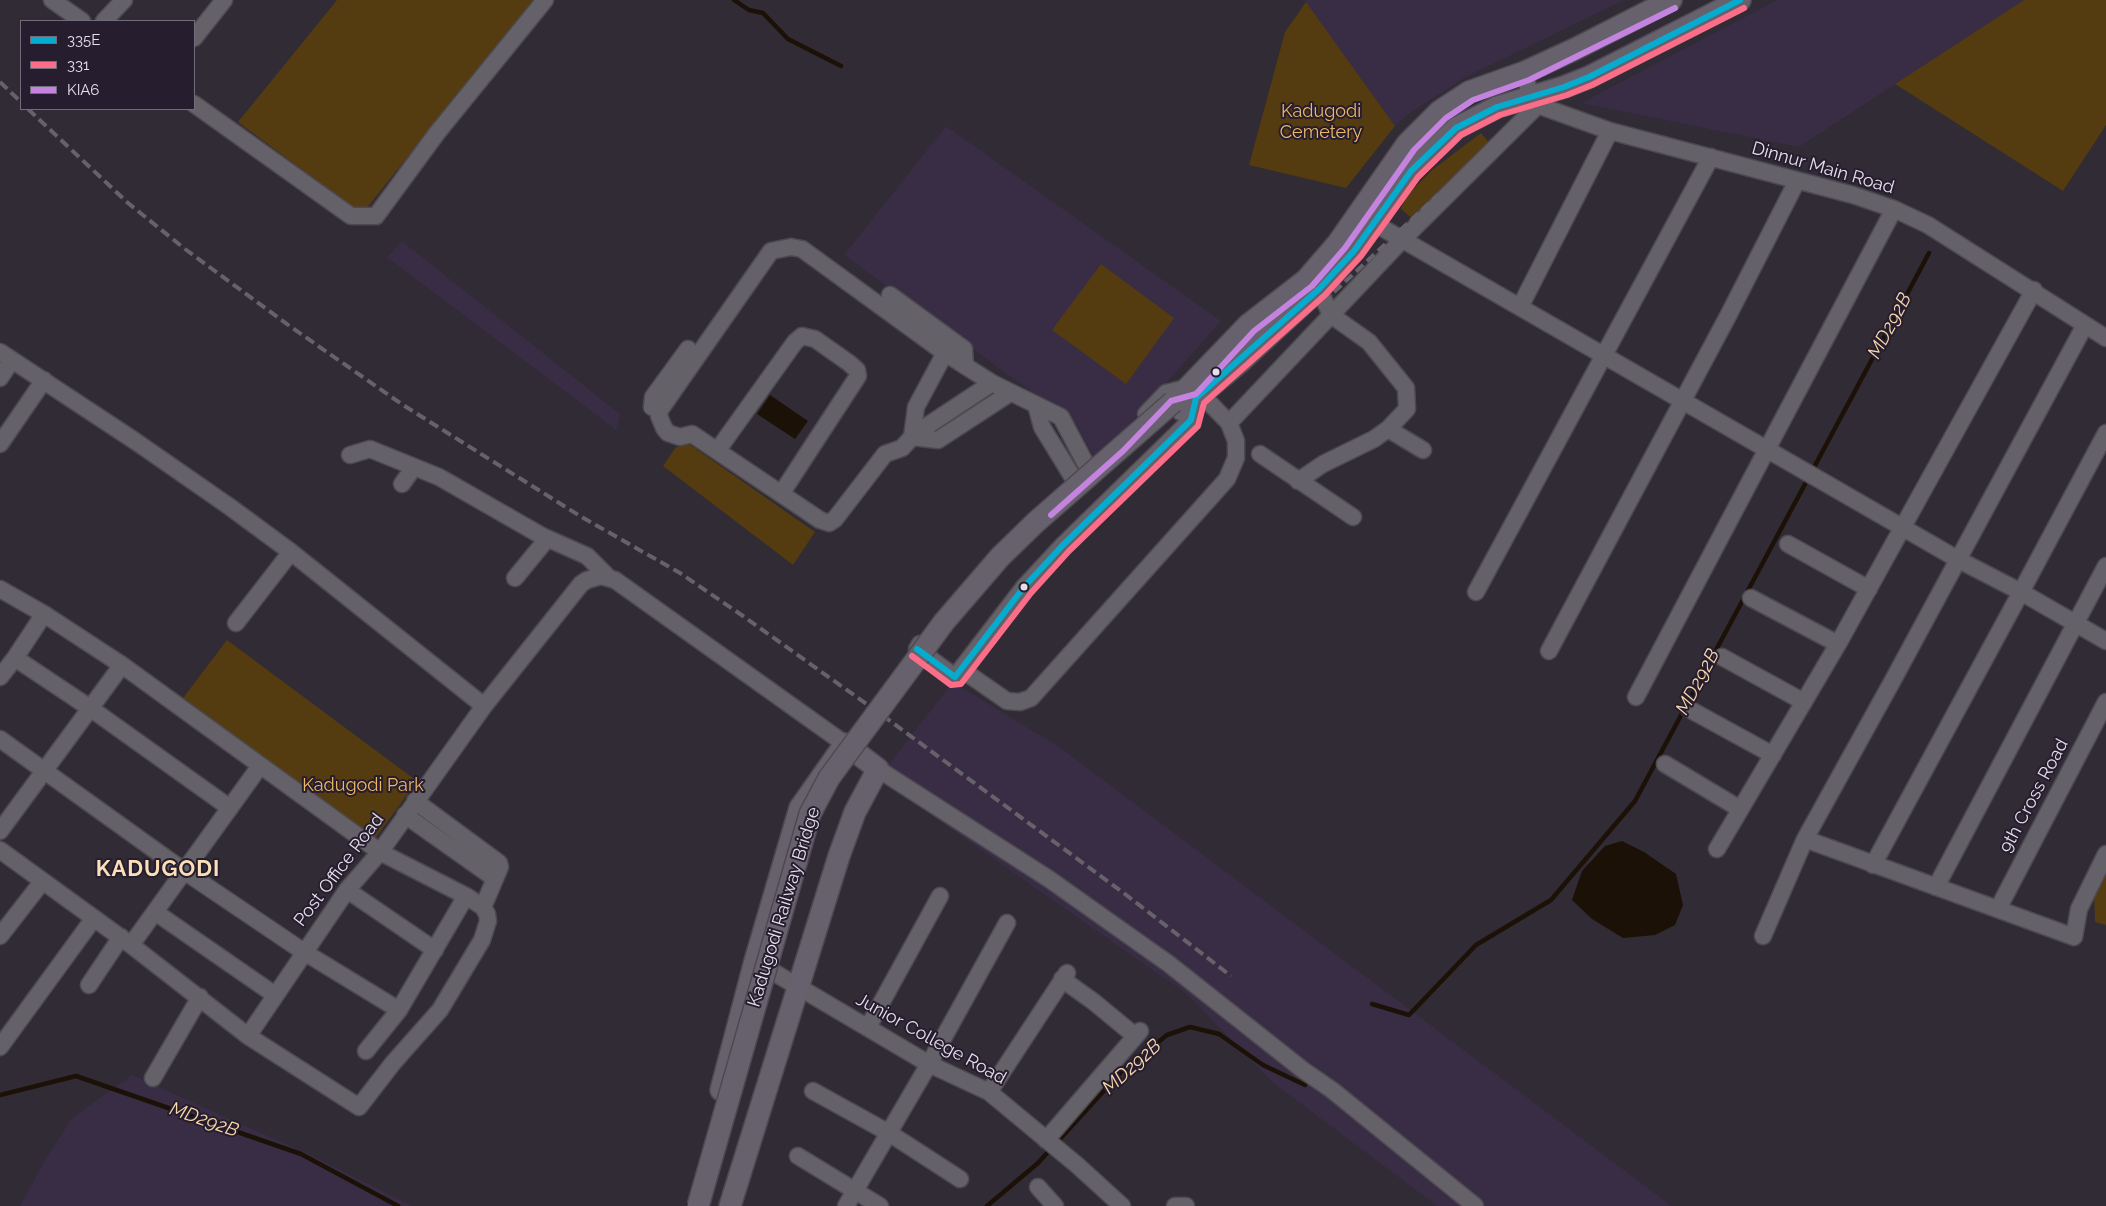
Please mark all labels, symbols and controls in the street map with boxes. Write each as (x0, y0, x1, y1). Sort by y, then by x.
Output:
legend (20, 20, 195, 110)
text: 335E (67, 31, 100, 49)
text: 331 (67, 56, 89, 74)
text: KIA6 (67, 81, 99, 99)
park label: Kadugodi Cemetery (1280, 101, 1362, 144)
street label: Dinnur Main Road (1749, 137, 1897, 199)
water label: MD292B (1863, 289, 1917, 363)
unlabelled marker (1211, 367, 1221, 377)
unlabelled marker (1019, 582, 1029, 592)
water label: MD292B (1671, 645, 1725, 719)
street label: 9th Cross Road (1995, 735, 2073, 857)
park label: Kadugodi Park (302, 775, 424, 797)
street label: Kadugodi Railway Bridge (743, 804, 825, 1010)
street label: Post Office Road (289, 809, 389, 931)
district label: KADUGODI (95, 856, 221, 882)
street label: Junior College Road (852, 989, 1010, 1089)
water label: MD292B (1098, 1035, 1166, 1099)
water label: MD292B (167, 1098, 241, 1142)

